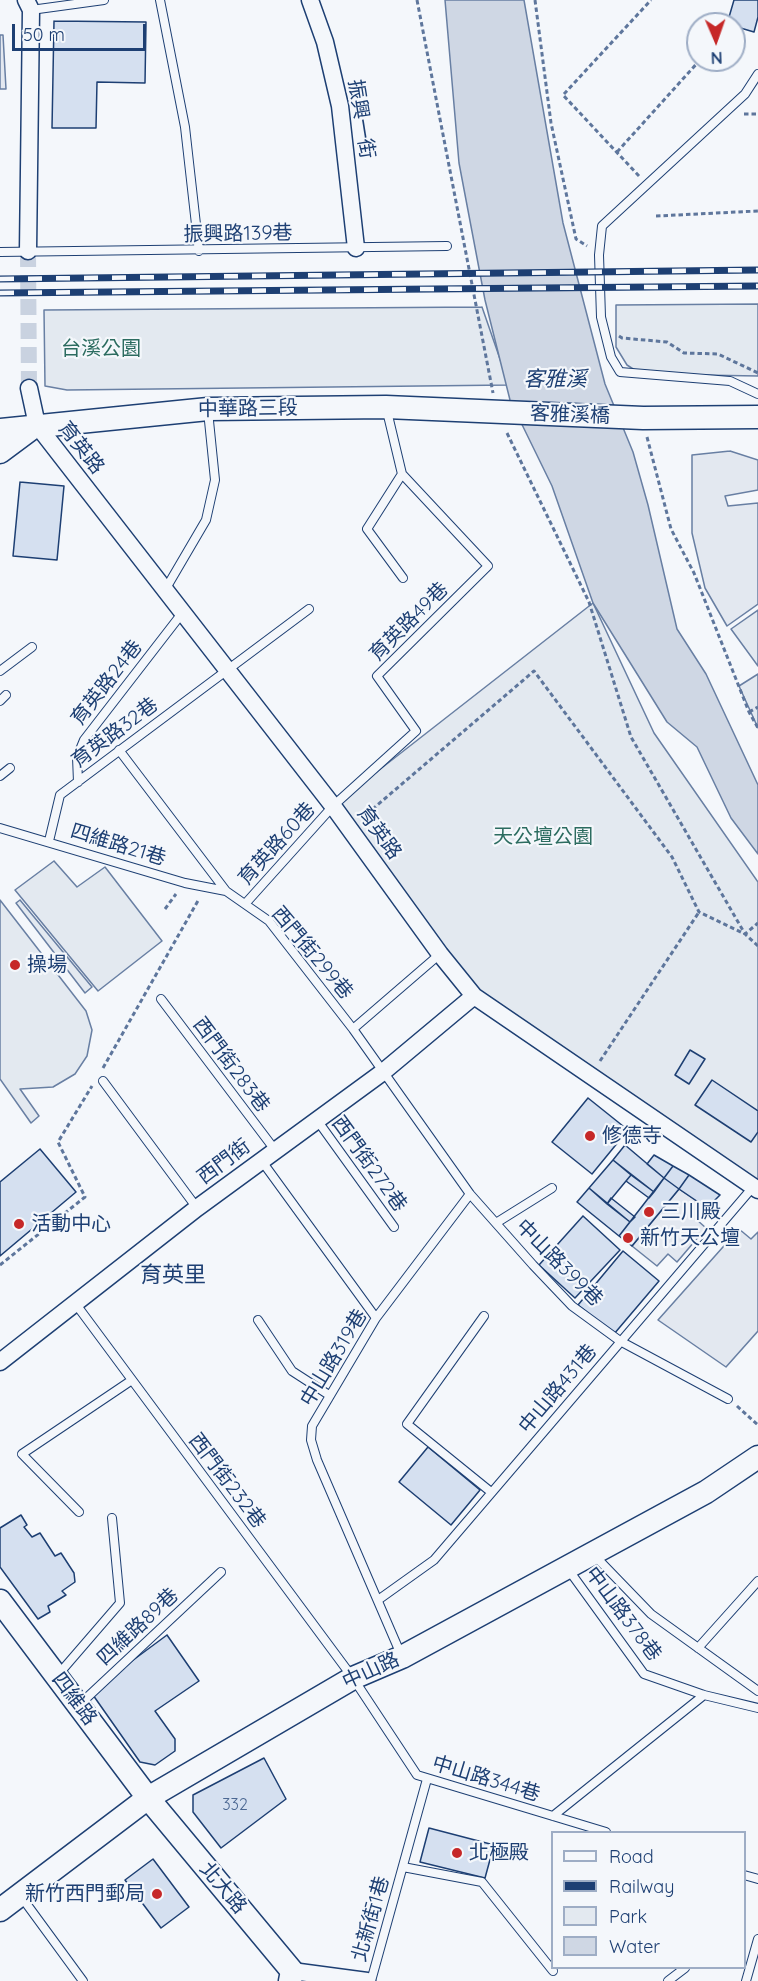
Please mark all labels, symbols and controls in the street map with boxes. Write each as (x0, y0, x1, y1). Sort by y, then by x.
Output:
scale bar (15, 12, 148, 50)
north arrow (686, 12, 746, 72)
text: 50 m (23, 23, 65, 46)
text: N (710, 48, 723, 68)
street label: 振興一街 (343, 78, 379, 160)
street label: 振興路139巷 (183, 221, 293, 247)
park label: 台溪公園 (61, 337, 141, 361)
water label: 客雅溪 (524, 367, 586, 393)
street label: 中華路三段 (198, 396, 298, 422)
street label: 客雅溪橋 (530, 402, 610, 428)
street label: 育英路 (53, 417, 109, 479)
street label: 育英路49巷 (365, 578, 453, 666)
street label: 育英路24巷 (66, 636, 148, 730)
street label: 育英路32巷 (67, 693, 163, 773)
street label: 育英路60巷 (234, 798, 320, 890)
street label: 育英路 (352, 802, 406, 864)
street label: 四維路21巷 (67, 819, 169, 871)
park label: 天公壇公園 (493, 825, 593, 849)
street label: 西門街299巷 (266, 902, 358, 1004)
place label: 操場 (27, 953, 67, 977)
marker: 操場 (8, 958, 22, 972)
street label: 西門街283巷 (188, 1013, 274, 1117)
street label: 西門街272巷 (326, 1112, 412, 1216)
place label: 修德寺 (602, 1124, 662, 1148)
marker: 修德寺 (583, 1129, 597, 1143)
street label: 西門街 (193, 1134, 255, 1190)
place label: 三川殿 (661, 1200, 721, 1224)
marker: 三川殿 (642, 1205, 656, 1219)
place label: 活動中心 (31, 1212, 111, 1236)
street label: 中山路399巷 (511, 1215, 607, 1311)
marker: 活動中心 (12, 1217, 26, 1231)
place label: 新竹天公壇 (640, 1226, 740, 1250)
marker: 新竹天公壇 (621, 1231, 635, 1245)
district label: 育英里 (140, 1262, 206, 1288)
street label: 中山路319巷 (296, 1305, 372, 1411)
street label: 中山路431巷 (514, 1340, 602, 1438)
street label: 西門街232巷 (184, 1429, 270, 1533)
street label: 中山路378巷 (580, 1562, 666, 1666)
street label: 四維路89巷 (93, 1583, 183, 1671)
street label: 中山路 (339, 1647, 403, 1695)
street label: 四維路 (46, 1668, 102, 1730)
street label: 中山路344巷 (429, 1751, 543, 1807)
house number: 332 (222, 1795, 248, 1815)
legend (551, 1831, 746, 1969)
place label: 北極殿 (469, 1841, 529, 1865)
text: Road (609, 1845, 654, 1868)
marker: 北極殿 (450, 1846, 464, 1860)
street label: 北大路 (195, 1857, 251, 1919)
street label: 北新街1巷 (347, 1874, 395, 1964)
text: Railway (609, 1875, 675, 1898)
place label: 新竹西門郵局 (25, 1882, 145, 1906)
marker: 新竹西門郵局 (150, 1887, 164, 1901)
text: Park (609, 1905, 647, 1928)
text: Water (609, 1935, 660, 1958)

